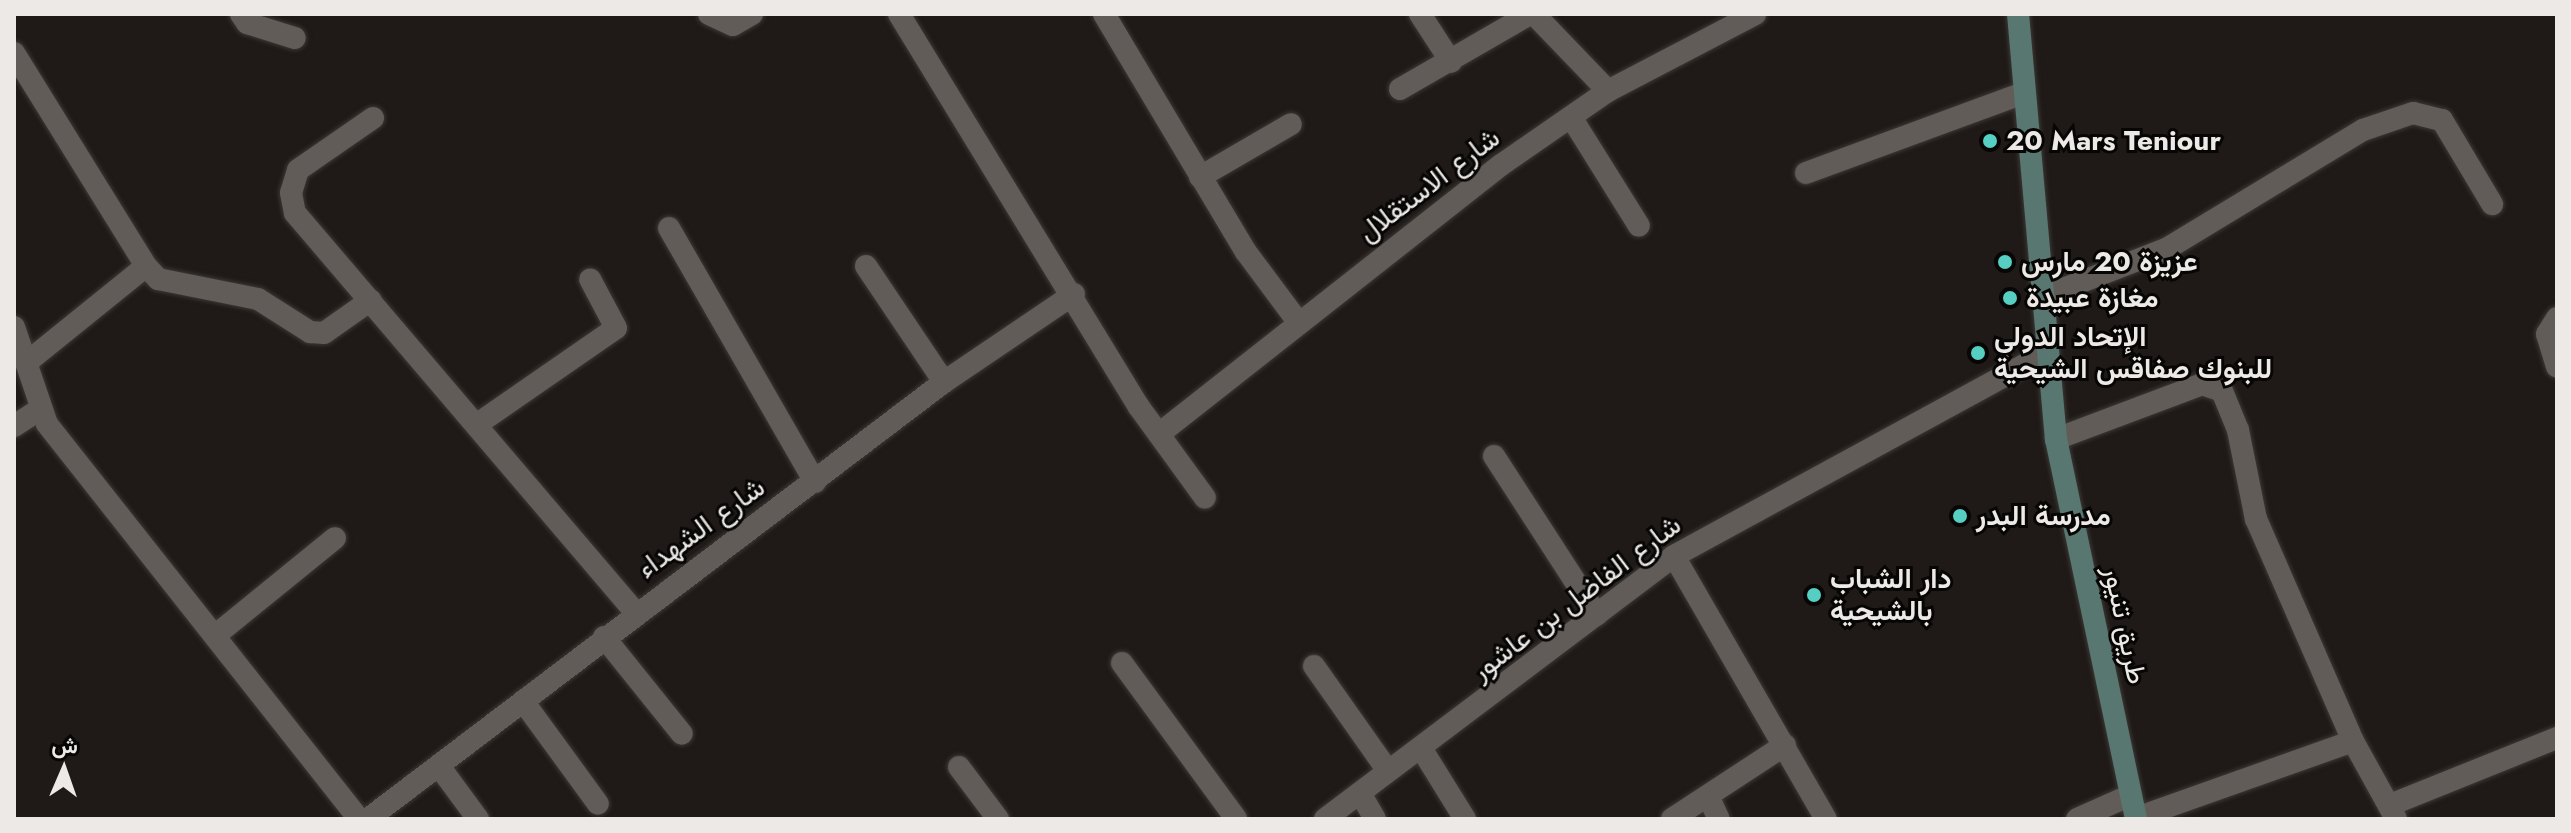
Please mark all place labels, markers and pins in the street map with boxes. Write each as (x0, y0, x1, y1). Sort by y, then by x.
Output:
place label: 20 Mars Teniour (2006, 124, 2221, 158)
marker: 20 Mars Teniour (1981, 132, 1999, 150)
place label: عزيزة 20 مارس (2021, 245, 2198, 279)
marker: عزيزة 20 مارس (1996, 253, 2014, 271)
place label: مغازة عبيدة (2026, 281, 2158, 315)
marker: مغازة عبيدة (2001, 289, 2019, 307)
place label: الإتحاد الدولي للبنوك صفاقس الشيحية (1994, 320, 2272, 386)
marker: الإتحاد الدولي للبنوك صفاقس الشيحية (1969, 344, 1987, 362)
place label: مدرسة البدر (1976, 499, 2111, 533)
marker: مدرسة البدر (1951, 507, 1969, 525)
place label: دار الشباب بالشيحية (1830, 562, 1952, 628)
marker: دار الشباب بالشيحية (1805, 586, 1823, 604)

